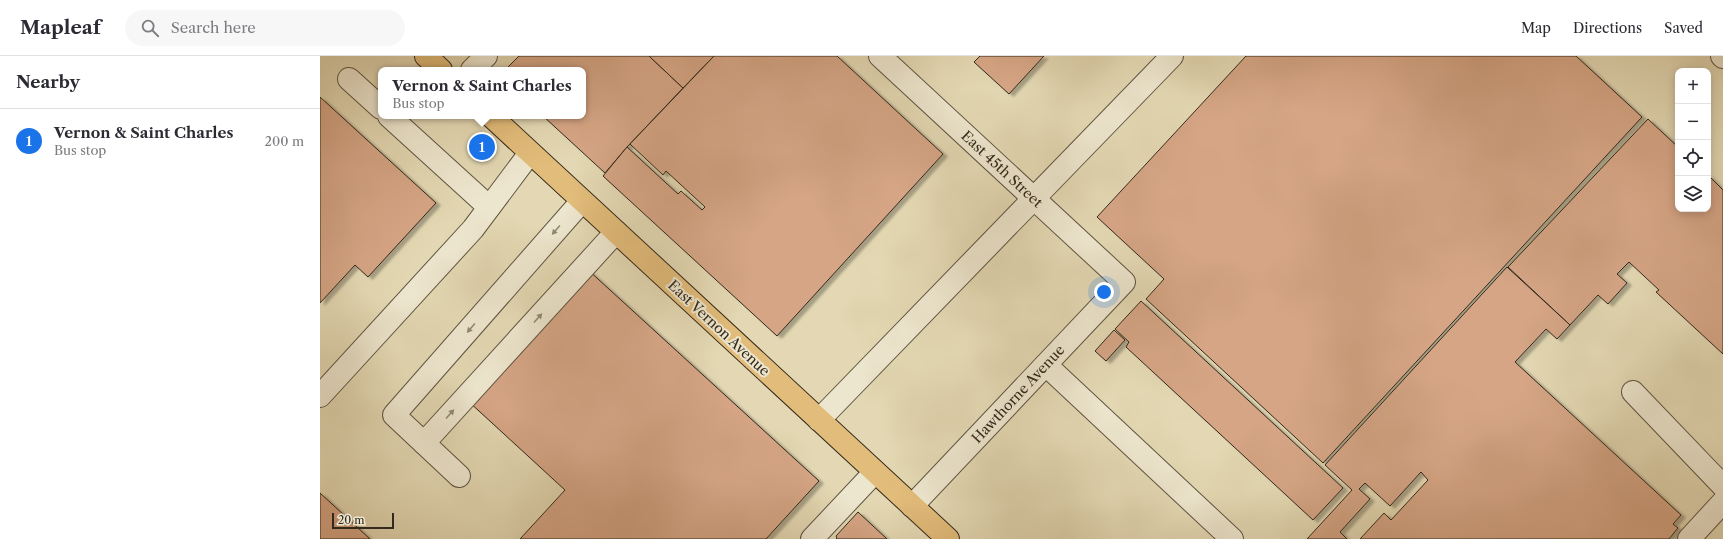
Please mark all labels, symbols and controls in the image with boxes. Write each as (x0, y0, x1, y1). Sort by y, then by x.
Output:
search box (125, 10, 405, 46)
text: Mapleaf (20, 16, 101, 39)
icon: search (139, 17, 161, 39)
text: Search here (171, 18, 256, 37)
text: Map (1521, 19, 1551, 37)
text: Directions (1573, 19, 1642, 37)
text: Saved (1664, 19, 1703, 37)
popup (378, 67, 586, 119)
map controls (1675, 68, 1711, 212)
button: + (1675, 68, 1711, 104)
text: Nearby (16, 72, 80, 92)
text: Vernon & Saint Charles (392, 76, 572, 95)
text: Bus stop (392, 95, 445, 111)
button: − (1675, 104, 1711, 140)
text: Vernon & Saint Charles (54, 123, 233, 142)
street label: East 45th Street (958, 127, 1046, 211)
pin: 1 (469, 132, 495, 162)
text: 1 (26, 133, 32, 149)
text: 200 m (264, 133, 304, 149)
button: locate (1675, 140, 1711, 176)
text: Bus stop (54, 142, 106, 158)
button: layers (1675, 176, 1711, 212)
one-way arrow (552, 225, 561, 235)
street label: East Vernon Avenue (664, 276, 774, 380)
your location (1094, 282, 1114, 302)
one-way arrow (533, 313, 543, 323)
one-way arrow (466, 322, 475, 333)
street label: Hawthorne Avenue (968, 341, 1068, 447)
one-way arrow (446, 409, 455, 419)
scale bar (332, 511, 394, 530)
text: 20 m (338, 513, 364, 527)

